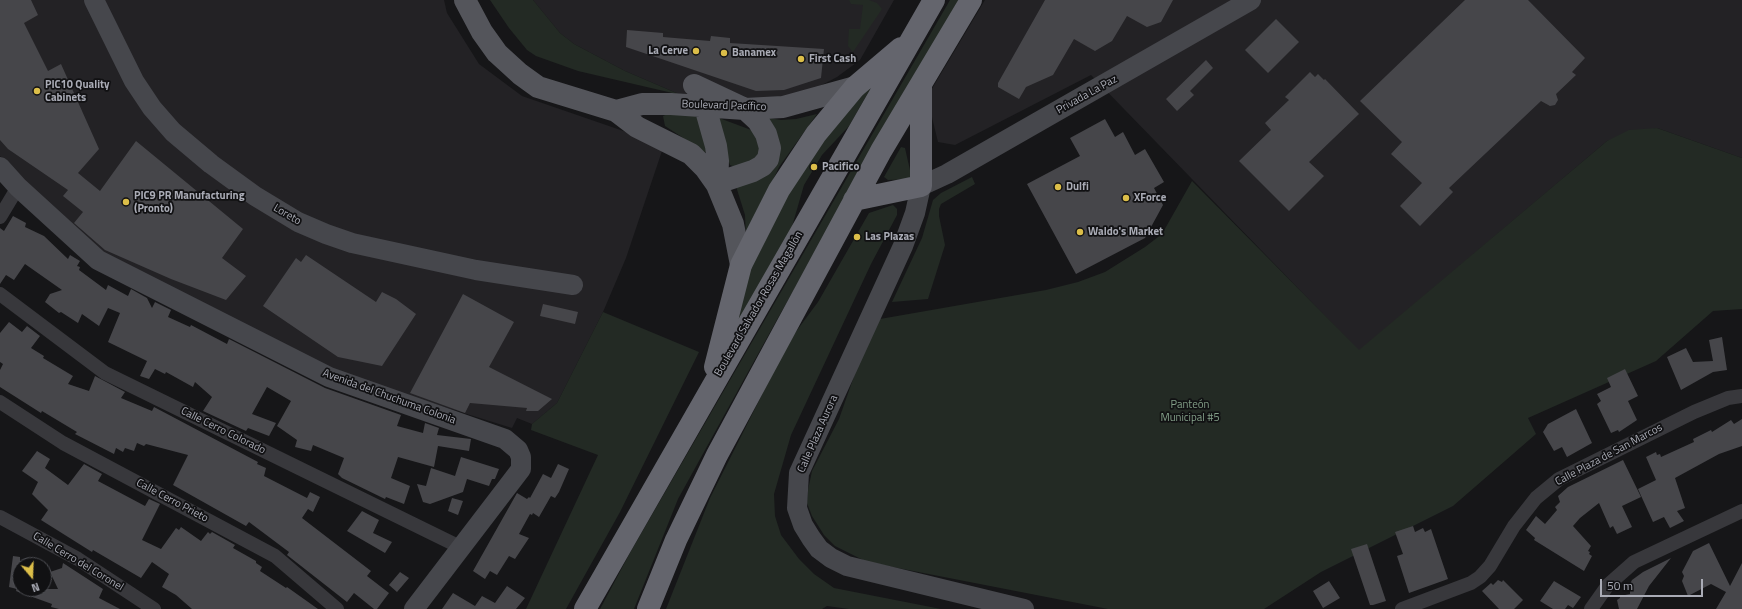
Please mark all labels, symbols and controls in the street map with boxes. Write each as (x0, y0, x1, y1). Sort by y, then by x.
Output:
place label: La Cerve (648, 44, 688, 58)
marker: La Cerve (691, 46, 701, 56)
place label: Banamex (732, 46, 776, 60)
marker: Banamex (719, 48, 729, 58)
place label: First Cash (809, 52, 856, 66)
marker: First Cash (796, 54, 806, 64)
street label: Privada La Paz (1054, 73, 1120, 117)
place label: PIC10 Quality Cabinets (45, 78, 110, 104)
marker: PIC10 Quality Cabinets (32, 86, 42, 96)
street label: Boulevard Pacífico (681, 98, 767, 114)
place label: Pacifico (822, 160, 859, 174)
marker: Pacifico (809, 162, 819, 172)
place label: Dulfi (1066, 180, 1089, 194)
marker: Dulfi (1053, 182, 1063, 192)
place label: PIC9 PR Manufacturing (Pronto) (134, 189, 245, 215)
place label: XForce (1134, 191, 1166, 205)
marker: XForce (1121, 193, 1131, 203)
marker: PIC9 PR Manufacturing (Pronto) (121, 197, 131, 207)
street label: Loreto (271, 202, 303, 228)
place label: Waldo's Market (1088, 225, 1163, 239)
marker: Waldo's Market (1075, 227, 1085, 237)
street label: Boulevard Salvador Rosas Magallón (712, 229, 806, 379)
place label: Las Plazas (865, 230, 914, 244)
marker: Las Plazas (852, 232, 862, 242)
street label: Avenida del Chuchuma Colonia (321, 367, 457, 427)
street label: Calle Plaza Aurora (795, 393, 841, 475)
park label: Panteón Municipal #5 (1160, 398, 1220, 424)
street label: Calle Cerro Colorado (178, 405, 268, 457)
street label: Calle Plaza de San Marcos (1553, 421, 1665, 489)
street label: Calle Cerro Prieto (134, 476, 210, 526)
street label: Calle Cerro del Coronel (30, 530, 126, 594)
north arrow (12, 557, 52, 597)
scale bar (1602, 571, 1705, 597)
text: 50 m (1607, 576, 1633, 595)
text: N (29, 579, 42, 596)

